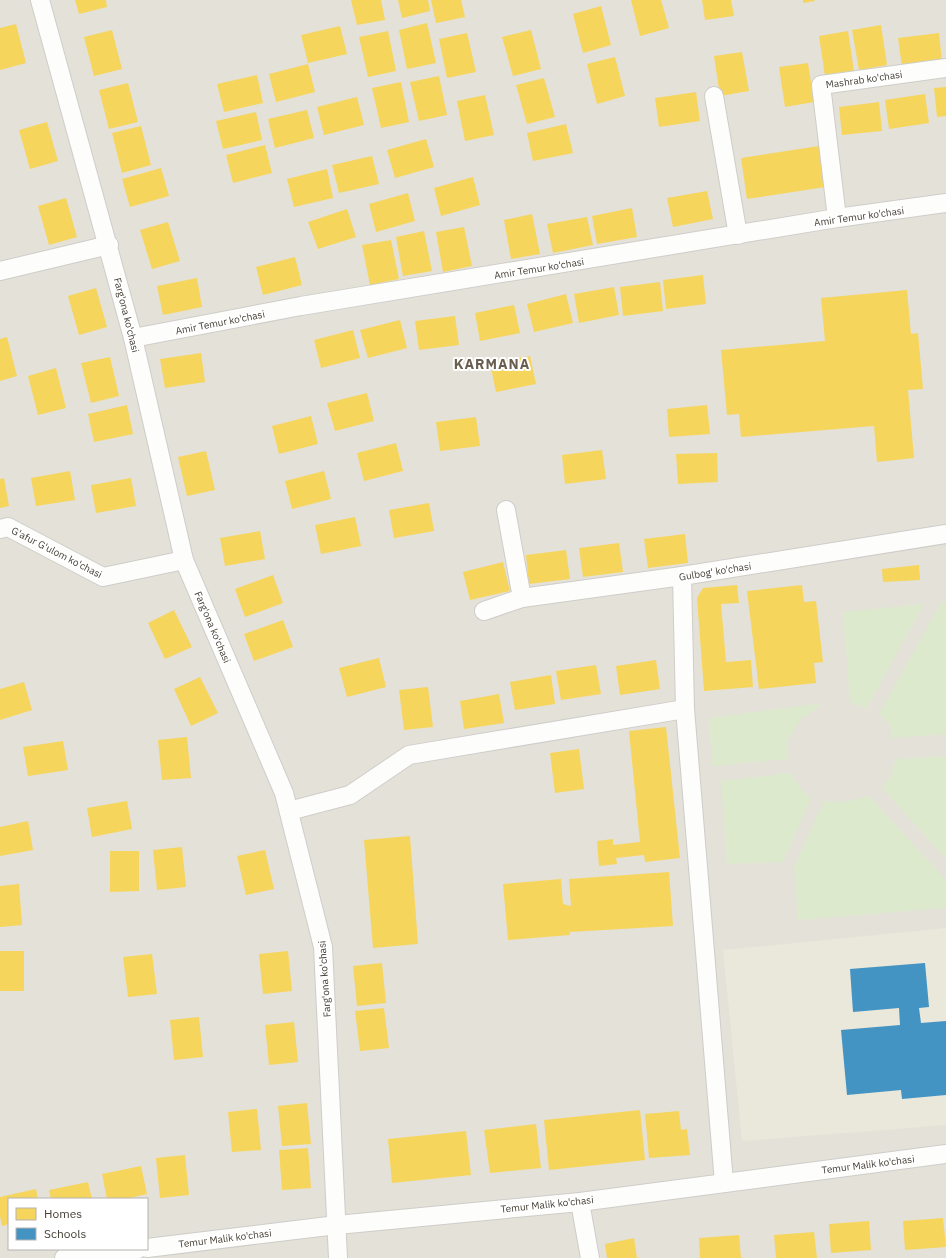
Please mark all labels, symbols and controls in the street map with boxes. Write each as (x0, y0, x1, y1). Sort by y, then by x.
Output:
street label: Mashrab ko'chasi (825, 68, 903, 91)
street label: Amir Temur ko'chasi (813, 204, 905, 229)
street label: Amir Temur ko'chasi (493, 255, 585, 282)
street label: Farg'ona ko'chasi (111, 276, 142, 354)
street label: Amir Temur ko'chasi (174, 307, 266, 338)
district label: KARMANA (454, 355, 530, 373)
street label: G'afur G'ulom ko'chasi (9, 524, 104, 581)
street label: Gulbog' ko'chasi (678, 559, 752, 584)
street label: Farg'ona ko'chasi (192, 589, 233, 665)
street label: Farg'ona ko'chasi (315, 940, 334, 1018)
street label: Temur Malik ko'chasi (821, 1152, 915, 1177)
street label: Temur Malik ko'chasi (500, 1193, 594, 1216)
legend (8, 1198, 148, 1250)
text: Homes (44, 1206, 82, 1221)
text: Schools (44, 1226, 87, 1241)
street label: Temur Malik ko'chasi (178, 1226, 272, 1251)

